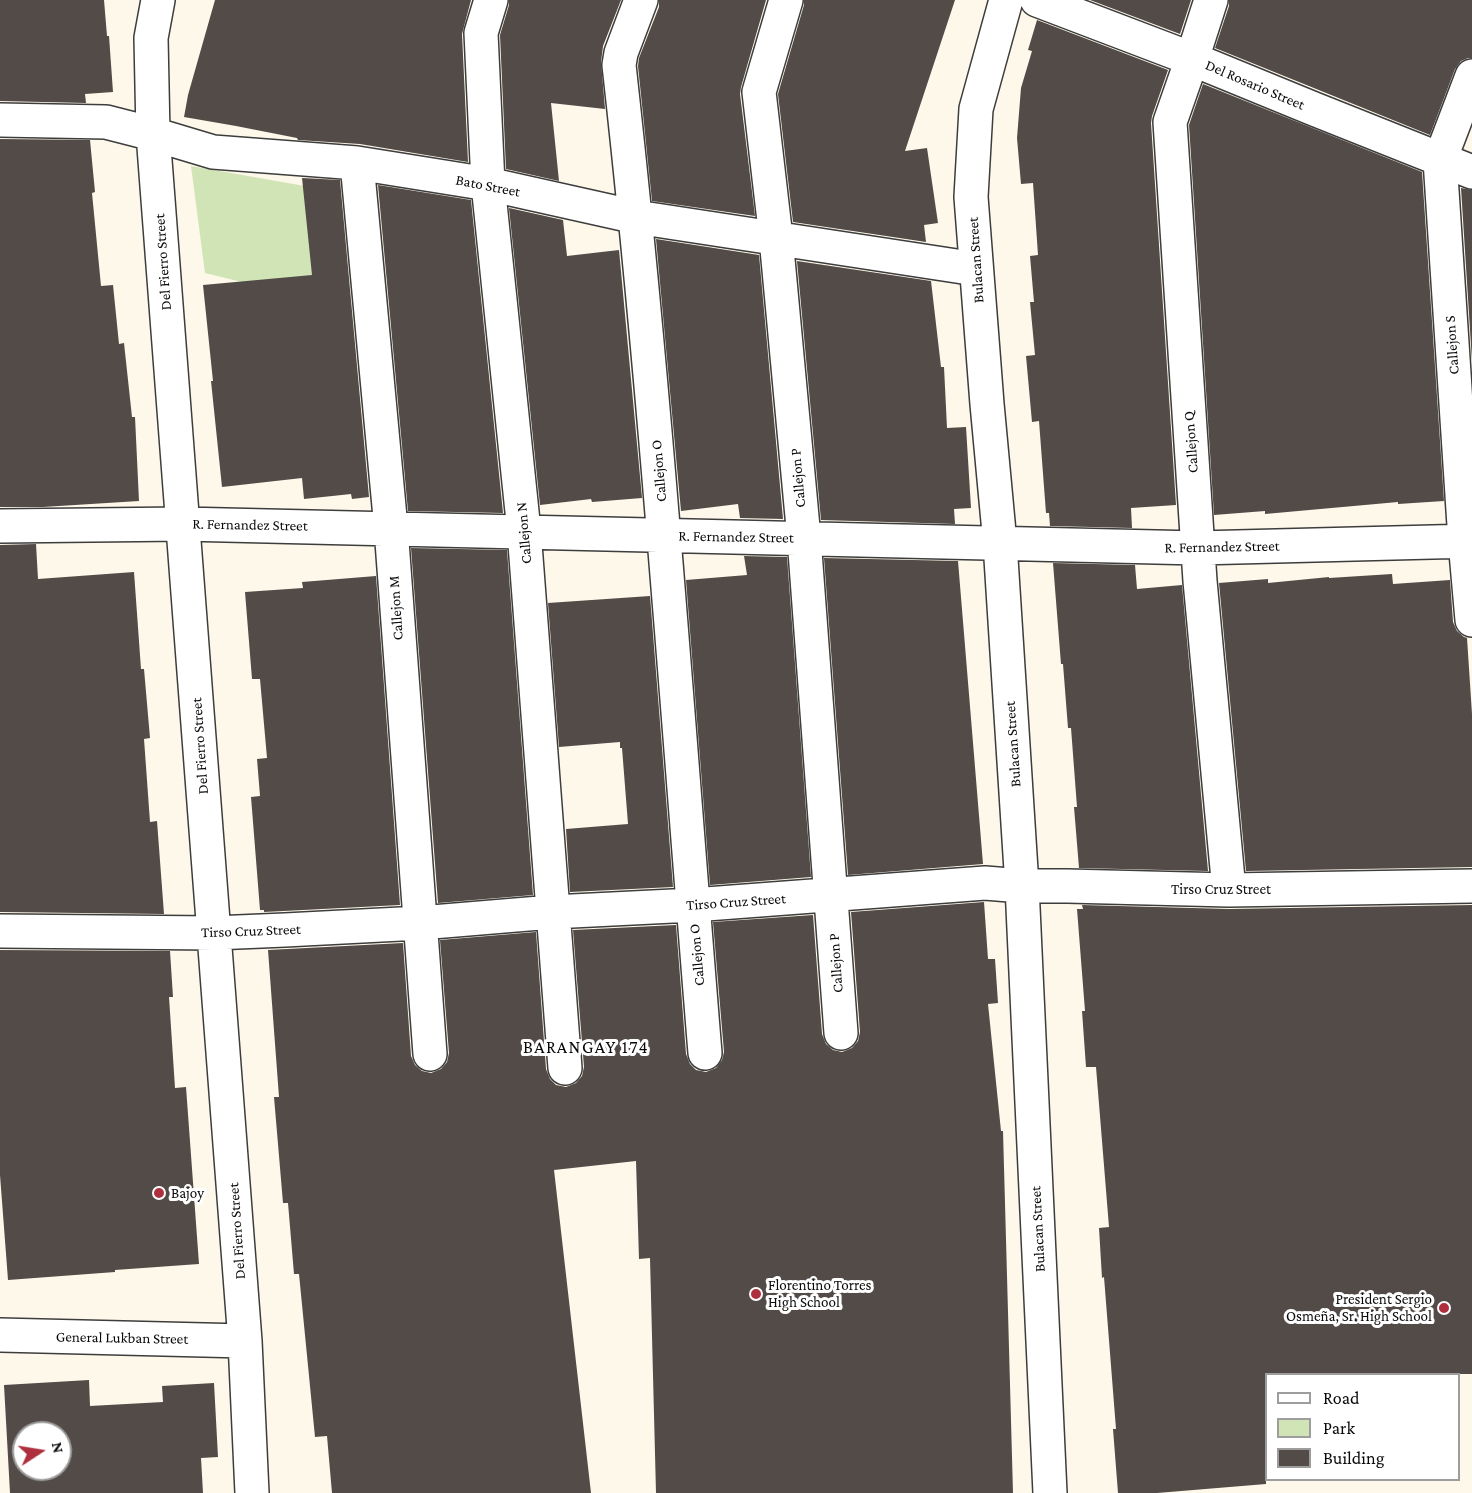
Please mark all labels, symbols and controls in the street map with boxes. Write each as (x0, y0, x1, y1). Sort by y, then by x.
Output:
street label: Del Rosario Street (1203, 56, 1307, 114)
street label: Bato Street (454, 171, 522, 201)
street label: Del Fierro Street (151, 213, 175, 311)
street label: Bulacan Street (964, 216, 988, 304)
street label: Callejon S (1441, 315, 1463, 375)
street label: Callejon Q (1180, 410, 1202, 474)
street label: Callejon O (647, 439, 671, 503)
street label: Callejon P (786, 447, 810, 509)
street label: Callejon N (512, 501, 536, 565)
street label: R. Fernandez Street (192, 515, 308, 535)
street label: R. Fernandez Street (678, 527, 794, 547)
street label: R. Fernandez Street (1164, 537, 1280, 557)
street label: Callejon M (385, 575, 407, 641)
street label: Del Fierro Street (188, 697, 212, 795)
street label: Bulacan Street (1001, 700, 1025, 788)
street label: Tirso Cruz Street (1171, 880, 1271, 898)
street label: Tirso Cruz Street (686, 890, 786, 914)
street label: Tirso Cruz Street (201, 920, 301, 942)
street label: Callejon O (685, 923, 709, 987)
street label: Callejon P (825, 933, 847, 993)
district label: BARANGAY 174 (523, 1036, 649, 1058)
street label: Del Fierro Street (225, 1182, 249, 1280)
place label: Bajoy (171, 1184, 204, 1202)
street label: Bulacan Street (1027, 1185, 1049, 1273)
marker: Bajoy (152, 1186, 166, 1200)
place label: Florentino Torres High School (768, 1276, 871, 1311)
marker: Florentino Torres High School (749, 1287, 763, 1301)
place label: President Sergio Osmeña, Sr. High School (1286, 1290, 1432, 1325)
marker: President Sergio Osmeña, Sr. High School (1437, 1301, 1451, 1315)
street label: General Lukban Street (56, 1328, 188, 1348)
legend (1265, 1373, 1460, 1481)
text: Road (1323, 1388, 1360, 1408)
text: Park (1323, 1418, 1355, 1438)
north arrow (12, 1421, 72, 1481)
text: N (49, 1440, 68, 1455)
text: Building (1323, 1448, 1384, 1468)

